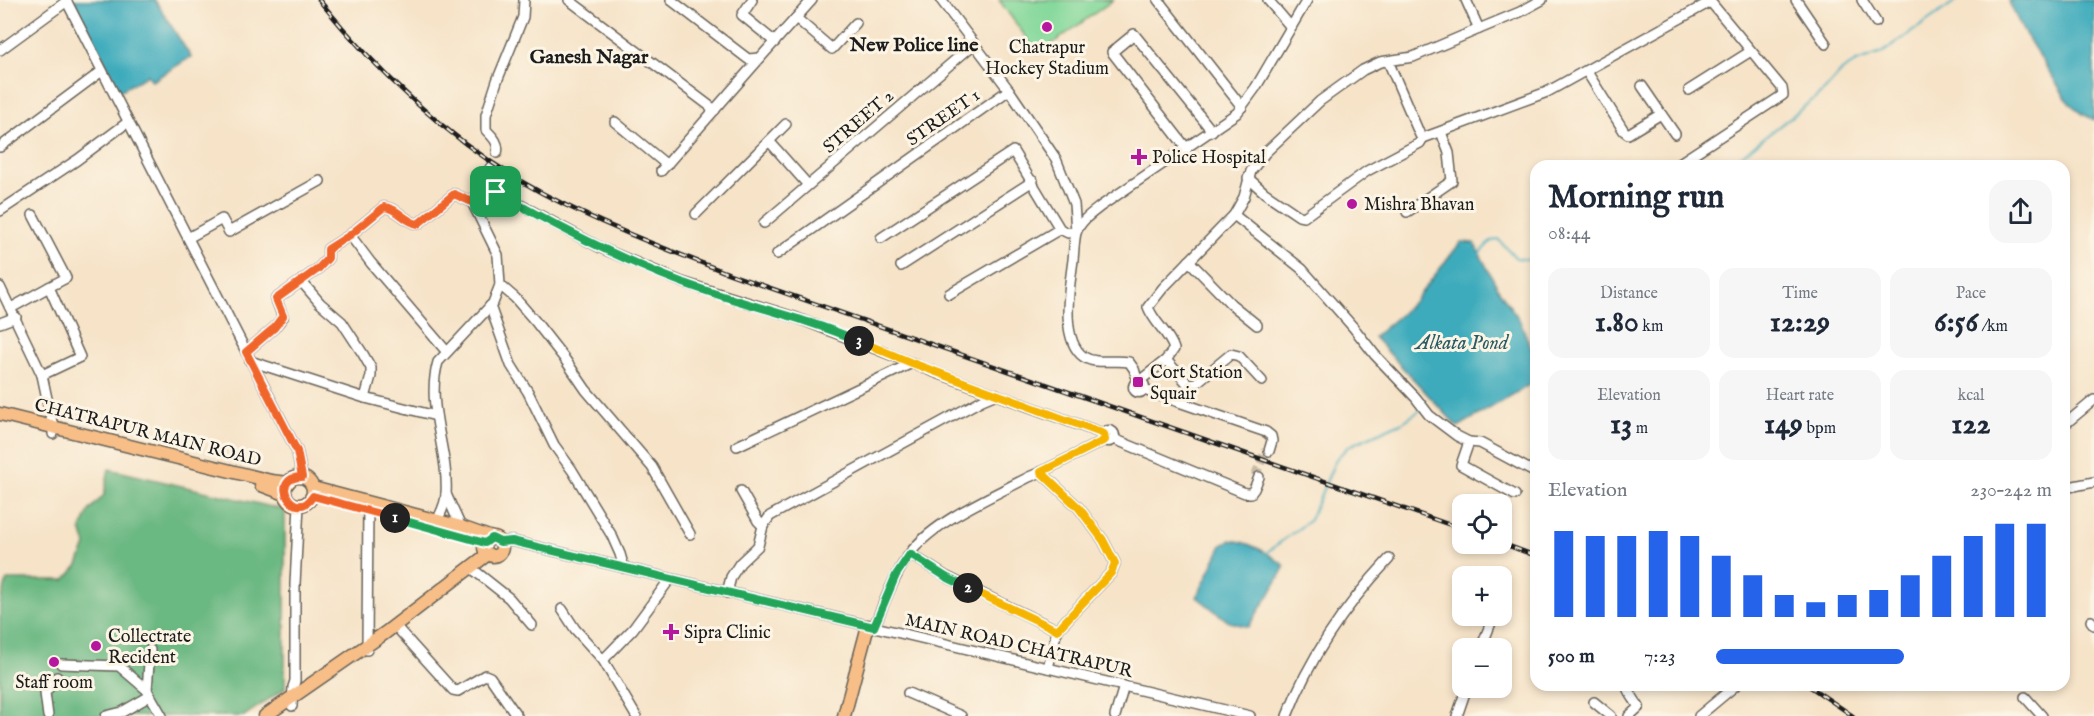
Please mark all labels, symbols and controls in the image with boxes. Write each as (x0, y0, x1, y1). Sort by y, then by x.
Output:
marker: Chatrapur Hockey Stadium (1040, 20, 1054, 34)
district label: New Police line (849, 33, 979, 58)
place label: Chatrapur Hockey Stadium (985, 37, 1109, 81)
district label: Ganesh Nagar (530, 45, 649, 70)
street label: STREET 2 (819, 85, 899, 159)
street label: STREET 1 (903, 85, 985, 152)
place label: Police Hospital (1152, 147, 1266, 170)
marker: Police Hospital (1130, 148, 1148, 166)
pin (470, 166, 521, 217)
icon: arrive (479, 175, 512, 208)
text: Morning run (1548, 177, 1724, 219)
button: share (1989, 180, 2052, 243)
place label: Mishra Bhavan (1364, 194, 1475, 217)
marker: Mishra Bhavan (1345, 197, 1359, 211)
text: 08:44 (1548, 221, 1591, 246)
text: Distance (1600, 284, 1658, 304)
text: Time (1782, 284, 1818, 304)
text: Pace (1956, 284, 1986, 304)
text: 1.80 (1595, 304, 1639, 342)
text: 12:29 (1770, 304, 1830, 342)
text: 6:56 (1934, 304, 1978, 342)
text: km (1639, 317, 1663, 337)
text: /km (1978, 317, 2008, 337)
pin: 3 (844, 326, 874, 356)
text: 3 (856, 331, 862, 351)
water label: Alkata Pond (1414, 331, 1510, 356)
place label: Cort Station Squair (1150, 362, 1243, 406)
marker: Cort Station Squair (1131, 375, 1145, 389)
text: Elevation (1597, 386, 1661, 406)
text: Heart rate (1766, 386, 1834, 406)
text: kcal (1958, 386, 1984, 406)
street label: CHATRAPUR MAIN ROAD (32, 394, 263, 473)
text: 13 (1610, 406, 1632, 444)
text: 149 (1764, 406, 1803, 444)
text: 122 (1951, 406, 1991, 444)
text: m (1632, 419, 1648, 439)
text: bpm (1803, 419, 1836, 439)
text: Elevation (1548, 478, 1627, 503)
text: 230–242 m (1970, 478, 2052, 503)
map controls (1452, 494, 1512, 698)
button: locate (1452, 494, 1512, 554)
pin: 1 (380, 503, 410, 533)
text: 1 (392, 508, 398, 528)
button: + (1452, 566, 1512, 626)
pin: 2 (953, 573, 983, 603)
text: 2 (964, 578, 972, 598)
street label: MAIN ROAD CHATRAPUR (903, 609, 1136, 684)
place label: Sipra Clinic (684, 622, 771, 645)
marker: Sipra Clinic (662, 623, 680, 641)
place label: Collectrate Recident (108, 626, 191, 670)
button: − (1452, 638, 1512, 698)
marker: Collectrate Recident (89, 639, 103, 653)
text: 500 m (1548, 644, 1595, 669)
text: 7:23 (1644, 644, 1675, 669)
marker: Staff room (47, 655, 61, 669)
place label: Staff room (15, 672, 93, 695)

